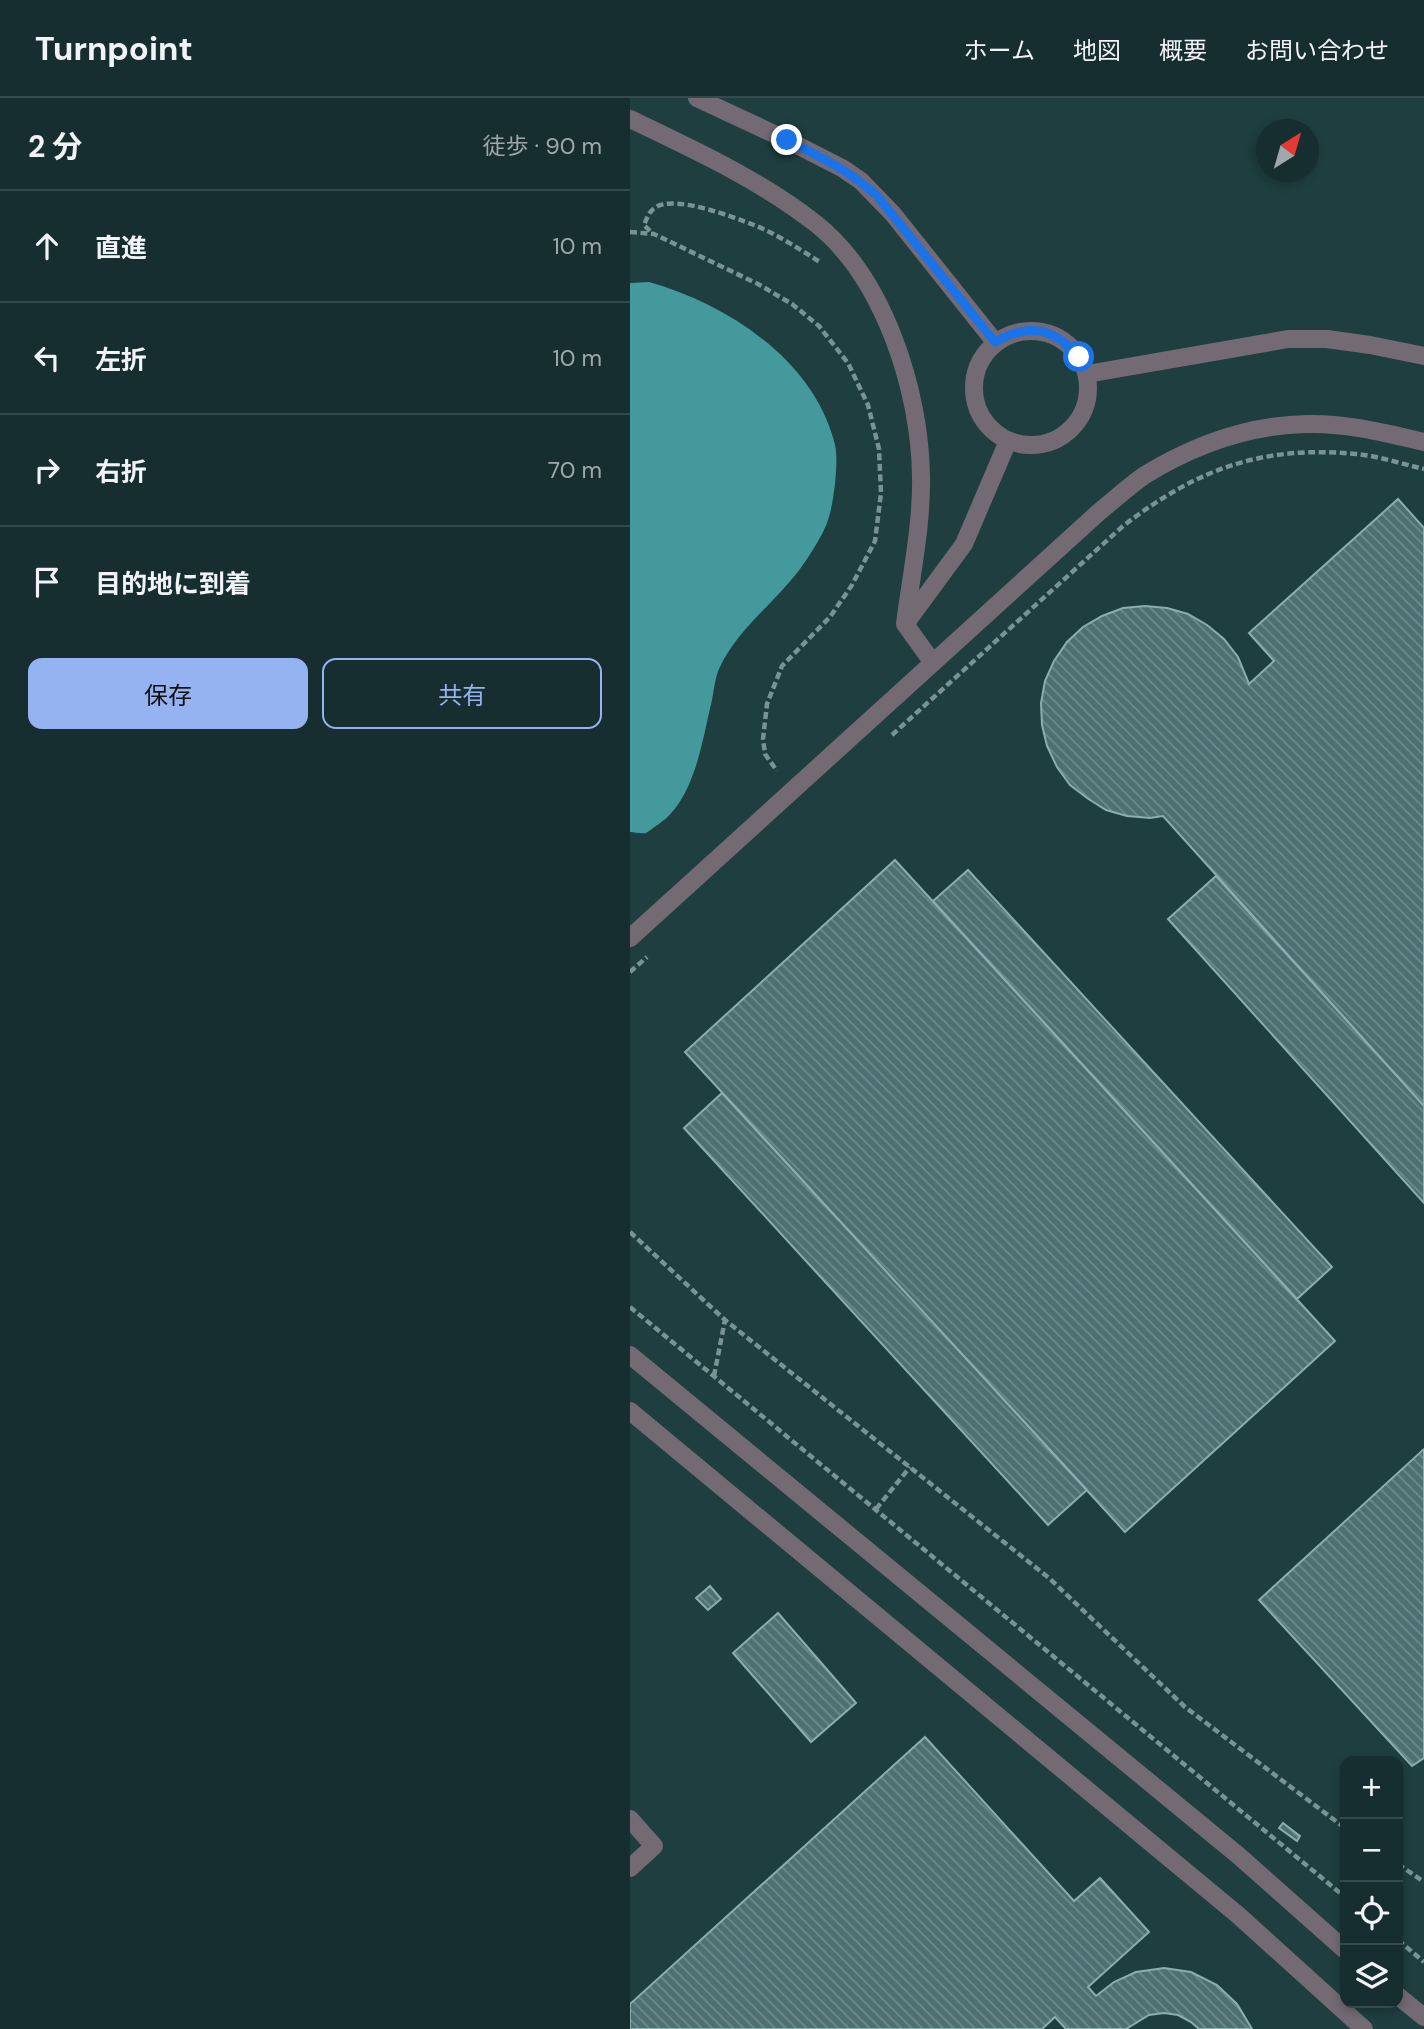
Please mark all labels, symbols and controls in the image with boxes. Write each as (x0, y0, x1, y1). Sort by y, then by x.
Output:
text: Turnpoint (35, 27, 193, 70)
text: ホーム (964, 35, 1035, 66)
text: 地図 (1073, 35, 1121, 66)
text: 概要 (1159, 35, 1207, 66)
text: お問い合わせ (1245, 35, 1389, 66)
north arrow (1256, 119, 1319, 182)
route end (771, 124, 802, 155)
text: 2 分 (28, 127, 82, 166)
text: 徒歩 · 90 m (482, 131, 602, 161)
icon: ahead (28, 227, 66, 265)
text: 直進 (95, 231, 147, 265)
text: 10 m (552, 231, 602, 261)
icon: left (28, 339, 66, 377)
route start (1063, 341, 1094, 372)
text: 左折 (95, 343, 147, 377)
text: 10 m (552, 343, 602, 373)
icon: right (28, 451, 66, 489)
text: 右折 (95, 455, 147, 489)
text: 70 m (548, 455, 602, 485)
icon: arrive (28, 563, 66, 601)
text: 目的地に到着 (95, 567, 251, 601)
button: 保存 (28, 658, 308, 729)
button: 共有 (322, 658, 602, 729)
map controls (1340, 1756, 1403, 2008)
button: + (1340, 1756, 1403, 1819)
button: − (1340, 1819, 1403, 1882)
button: locate (1340, 1882, 1403, 1945)
button: layers (1340, 1945, 1403, 2008)

